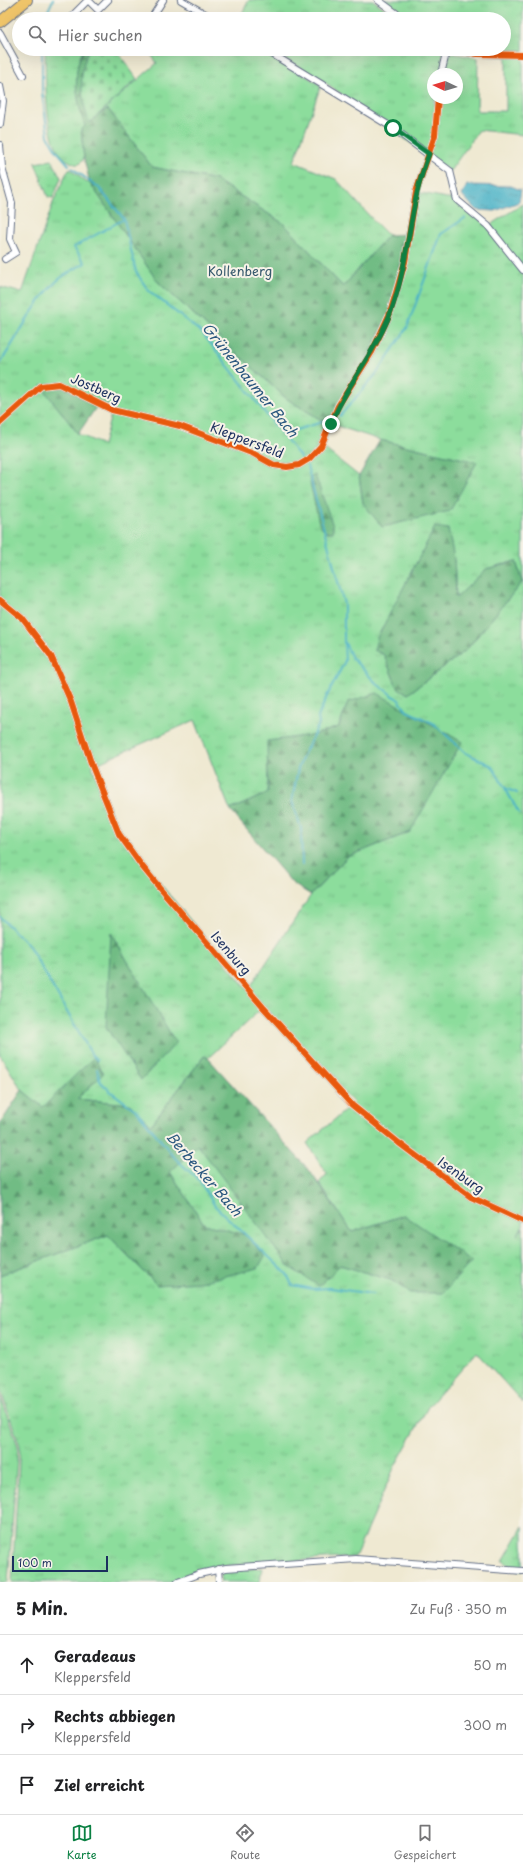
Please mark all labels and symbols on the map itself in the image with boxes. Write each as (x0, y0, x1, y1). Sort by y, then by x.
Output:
north arrow (427, 68, 463, 104)
route start (384, 119, 402, 137)
park label: Kollenberg (208, 261, 272, 280)
water label: Grünenbaumer Bach (198, 318, 304, 442)
street label: Jostberg (68, 368, 125, 407)
route end (322, 415, 340, 433)
street label: Kleppersfeld (208, 417, 286, 462)
street label: Isenburg (207, 926, 256, 979)
water label: Berbecker Bach (162, 1127, 248, 1221)
street label: Isenburg (434, 1152, 488, 1198)
scale bar (12, 1554, 108, 1573)

